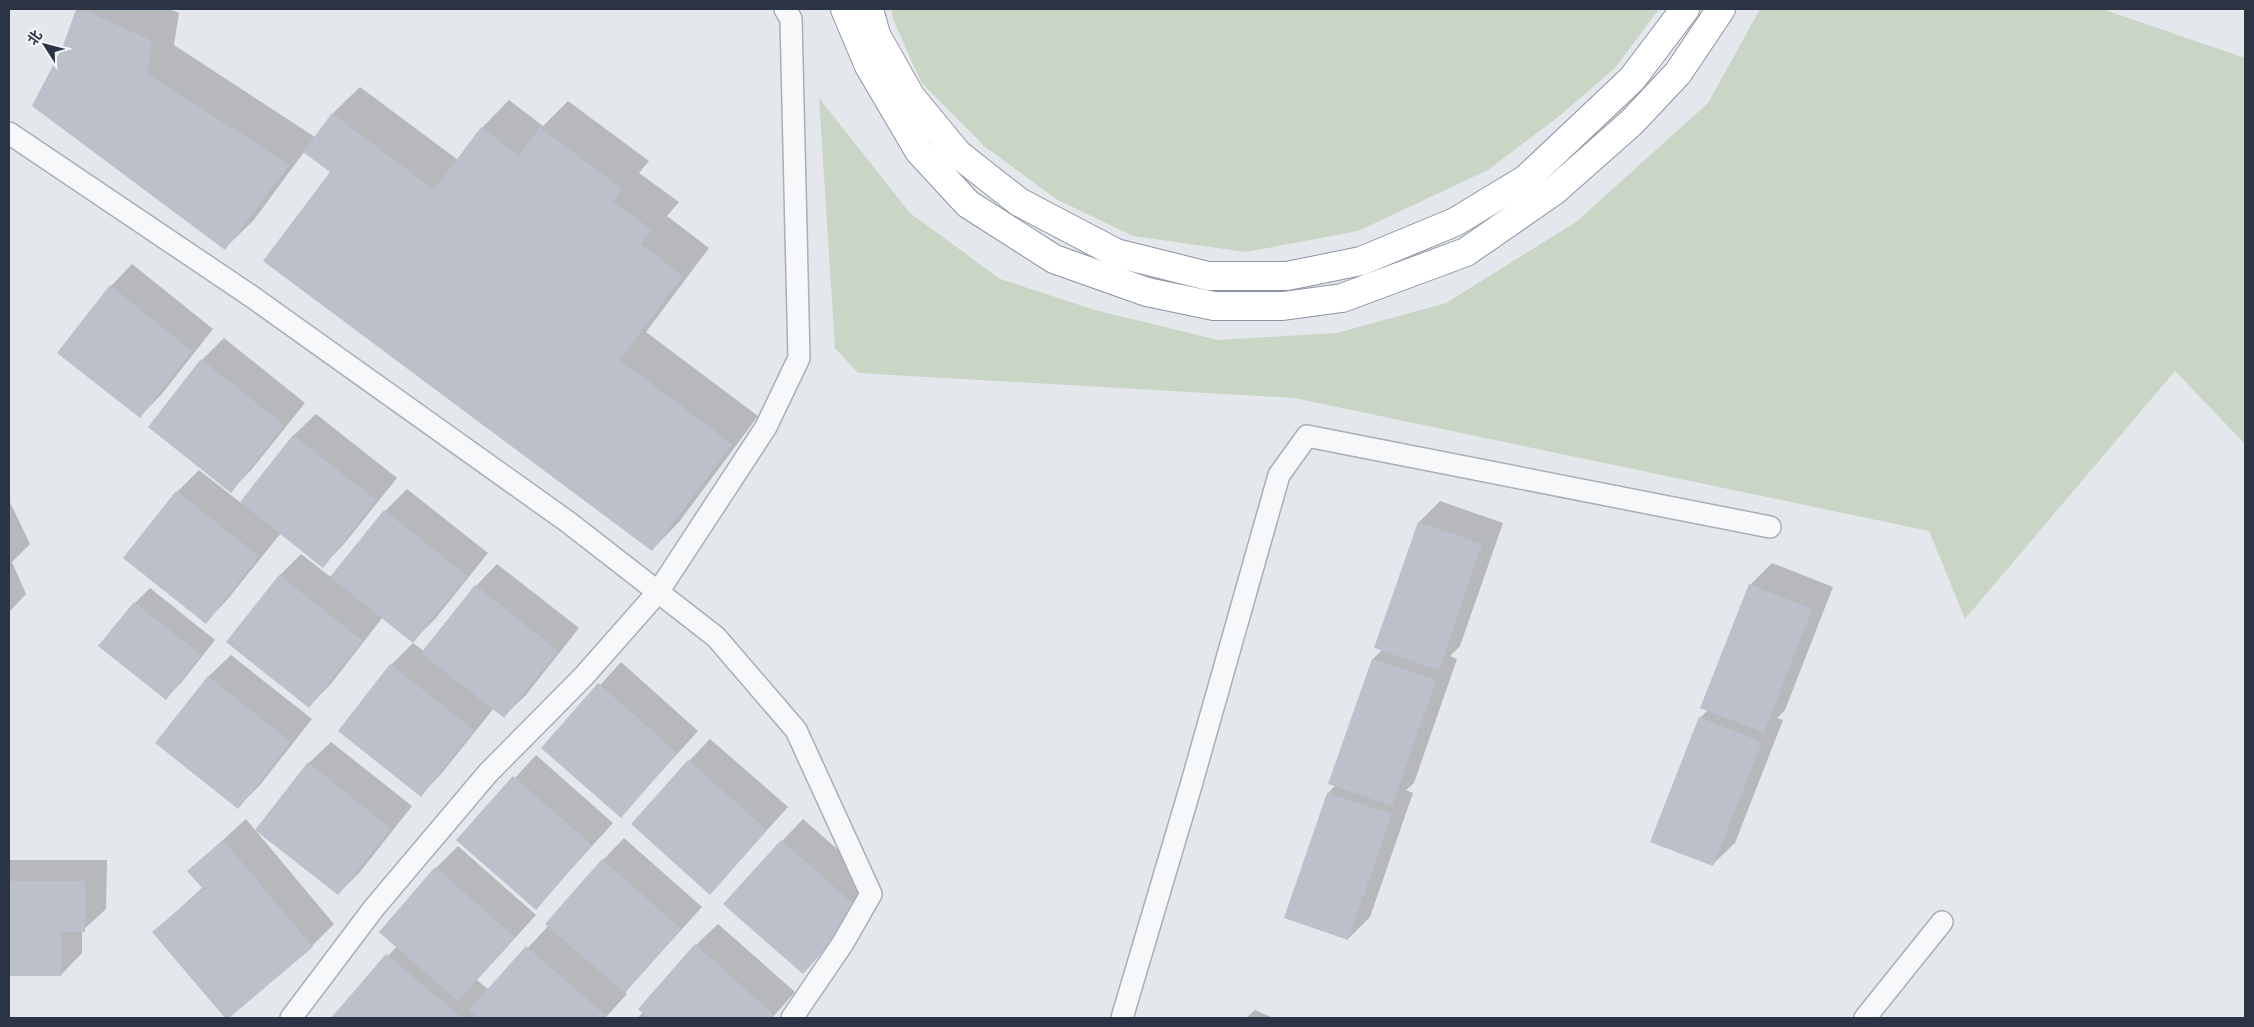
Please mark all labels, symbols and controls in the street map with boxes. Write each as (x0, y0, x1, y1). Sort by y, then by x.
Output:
north arrow (20, 20, 70, 70)
text: 北 (25, 28, 47, 49)

